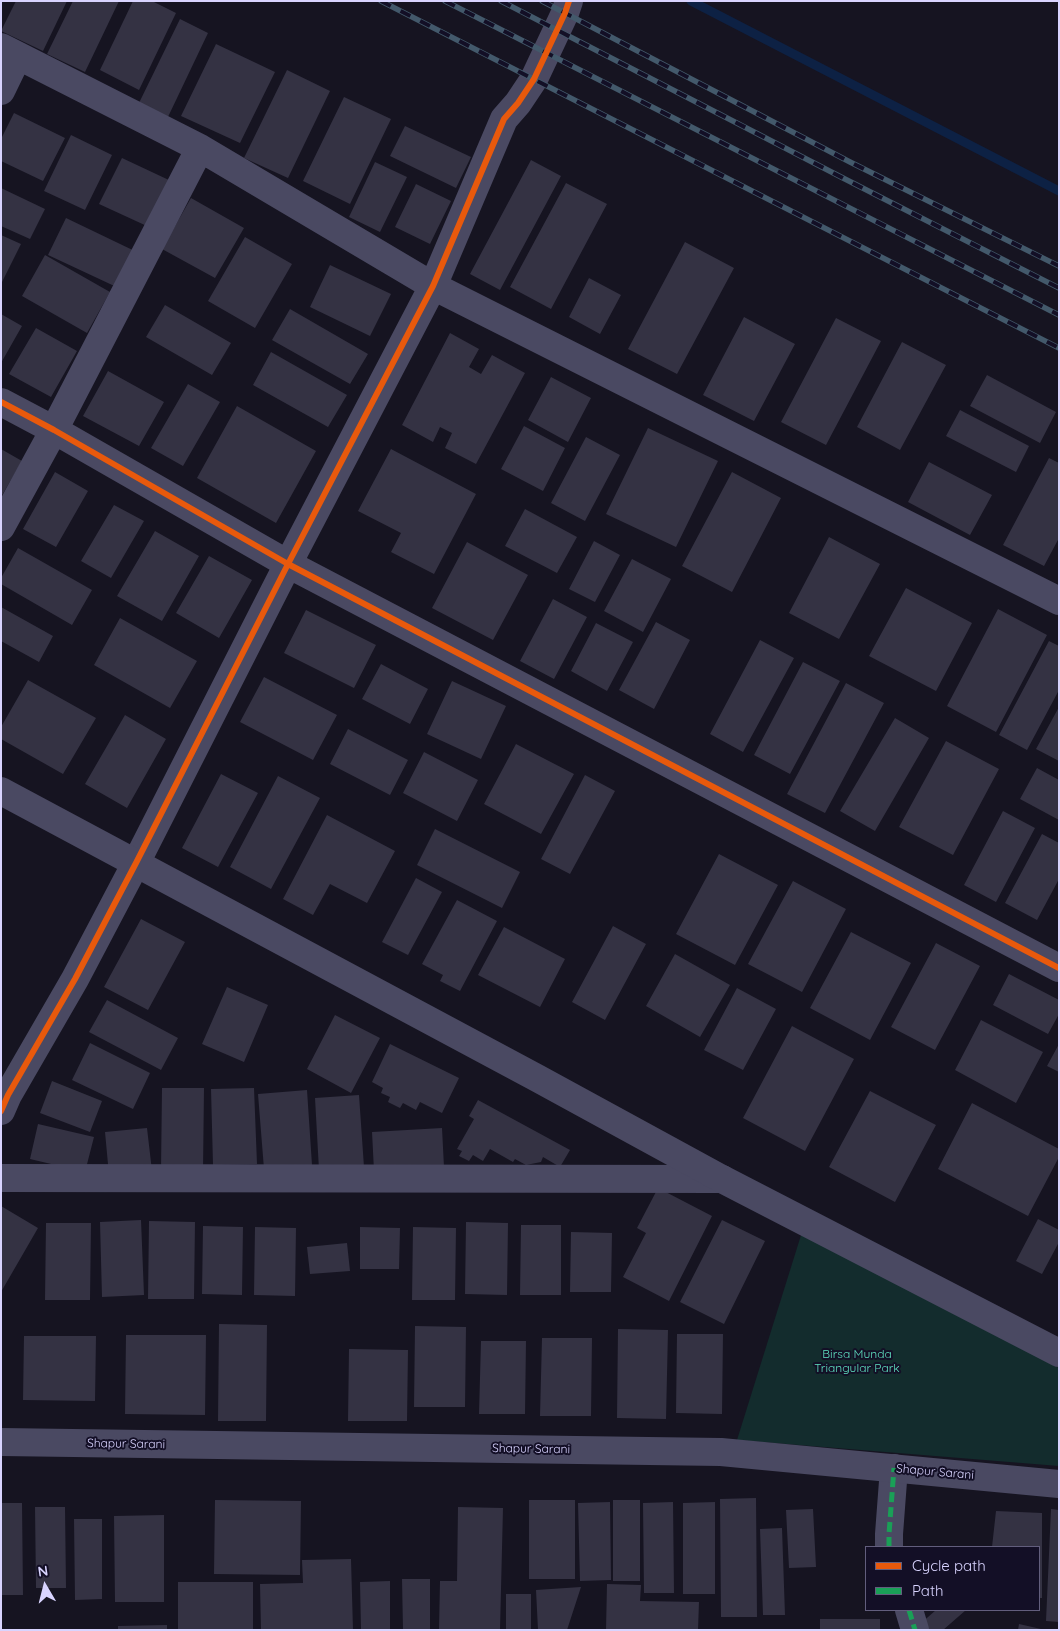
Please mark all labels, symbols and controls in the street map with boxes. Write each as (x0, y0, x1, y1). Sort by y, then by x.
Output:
park label: Birsa Munda Triangular Park (814, 1347, 900, 1375)
street label: Shapur Sarani (87, 1436, 165, 1452)
street label: Shapur Sarani (492, 1441, 570, 1457)
street label: Shapur Sarani (895, 1461, 975, 1483)
legend (865, 1546, 1040, 1611)
text: Cycle path (912, 1556, 986, 1575)
north arrow (20, 1561, 70, 1611)
text: N (37, 1562, 49, 1581)
text: Path (912, 1581, 944, 1600)

